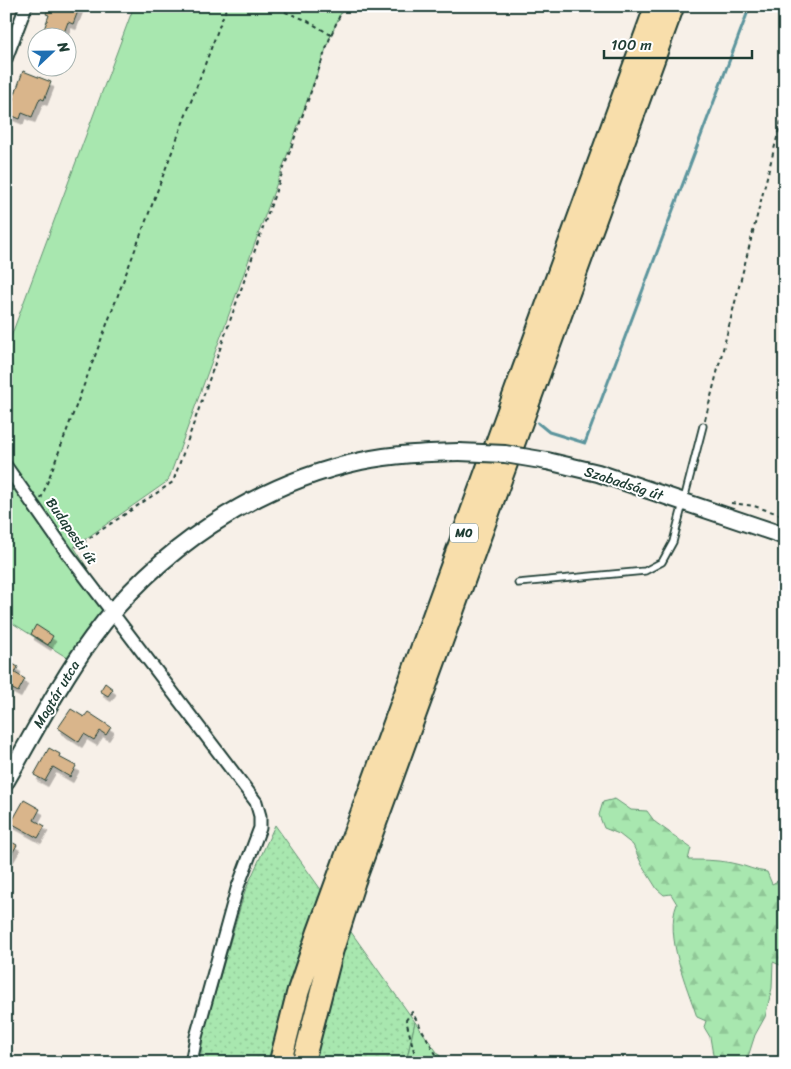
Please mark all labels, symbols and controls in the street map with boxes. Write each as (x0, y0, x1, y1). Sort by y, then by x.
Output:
north arrow (28, 28, 78, 78)
scale bar (604, 28, 751, 60)
text: 100 m (611, 32, 652, 58)
text: N (50, 37, 77, 57)
street label: Szabadság út (581, 459, 668, 508)
street label: Budapesti út (39, 492, 104, 570)
road number: M0 (450, 524, 478, 542)
street label: Magtár utca (26, 655, 87, 733)

